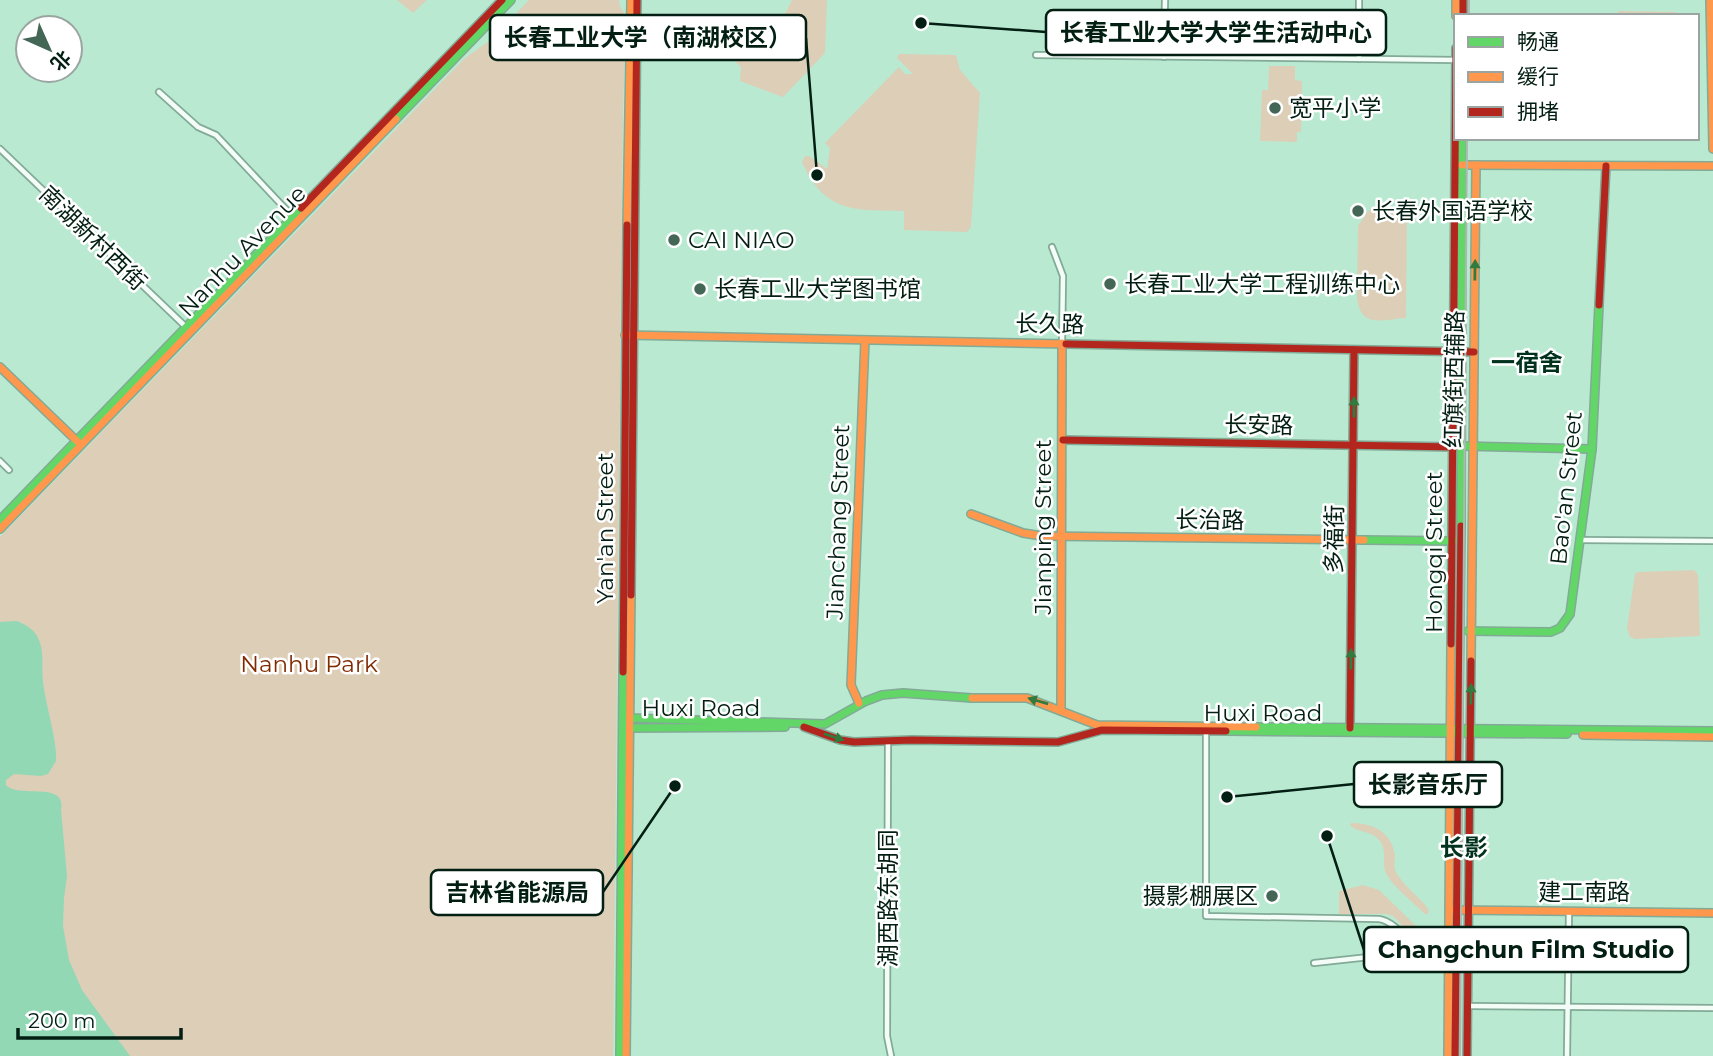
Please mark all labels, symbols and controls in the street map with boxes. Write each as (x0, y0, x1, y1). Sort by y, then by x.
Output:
callout: 长春工业大学大学生活动中心 (1046, 10, 1386, 55)
north arrow (14, 14, 84, 84)
legend (1454, 14, 1699, 140)
callout: 长春工业大学（南湖校区） (490, 15, 806, 60)
text: 长春工业大学大学生活动中心 (1060, 18, 1372, 47)
text: 长春工业大学（南湖校区） (504, 23, 792, 52)
text: 畅通 (1517, 29, 1559, 54)
text: 北 (46, 46, 76, 76)
text: 缓行 (1517, 64, 1559, 89)
place label: 宽平小学 (1289, 94, 1381, 122)
text: 拥堵 (1517, 99, 1559, 124)
marker: 宽平小学 (1267, 100, 1283, 116)
street label: 南湖新村西街 (34, 180, 152, 296)
street label: Nanhu Avenue (172, 180, 312, 322)
place label: 长春外国语学校 (1372, 197, 1533, 225)
marker: 长春外国语学校 (1350, 203, 1366, 219)
place label: CAI NIAO (688, 226, 795, 254)
marker: CAI NIAO (666, 232, 682, 248)
one-way arrow (1469, 259, 1481, 281)
place label: 长春工业大学工程训练中心 (1124, 270, 1400, 298)
place label: 长春工业大学图书馆 (714, 275, 921, 303)
marker: 长春工业大学工程训练中心 (1102, 276, 1118, 292)
marker: 长春工业大学图书馆 (692, 281, 708, 297)
street label: 长久路 (1015, 309, 1085, 339)
street label: 红旗街西辅路 (1439, 310, 1469, 448)
district label: 一宿舍 (1491, 348, 1563, 377)
one-way arrow (1348, 396, 1360, 418)
street label: 长安路 (1224, 410, 1294, 440)
street label: Bao'an Street (1544, 410, 1588, 566)
street label: Jianchang Street (821, 424, 855, 621)
street label: Jianping Street (1029, 439, 1057, 616)
street label: Yan'an Street (591, 452, 619, 604)
street label: Hongqi Street (1420, 471, 1448, 633)
street label: 多福街 (1319, 504, 1349, 574)
street label: 长治路 (1175, 505, 1245, 535)
one-way arrow (1346, 648, 1357, 670)
park label: Nanhu Park (240, 650, 378, 678)
one-way arrow (1465, 683, 1477, 705)
street label: Huxi Road (642, 694, 760, 722)
one-way arrow (1027, 696, 1048, 706)
street label: Huxi Road (1204, 699, 1322, 727)
one-way arrow (824, 733, 845, 743)
callout: 长影音乐厅 (1354, 762, 1502, 807)
text: 长影音乐厅 (1368, 770, 1488, 799)
street label: 湖西路东胡同 (874, 829, 902, 967)
district label: 长影 (1440, 833, 1488, 862)
callout: 吉林省能源局 (431, 870, 603, 915)
text: 吉林省能源局 (445, 878, 589, 907)
street label: 建工南路 (1538, 878, 1630, 906)
place label: 摄影棚展区 (1143, 882, 1258, 910)
marker: 摄影棚展区 (1264, 888, 1280, 904)
callout: Changchun Film Studio (1364, 927, 1688, 972)
text: Changchun Film Studio (1378, 935, 1674, 964)
scale bar (18, 996, 180, 1040)
text: 200 m (28, 1008, 95, 1033)

